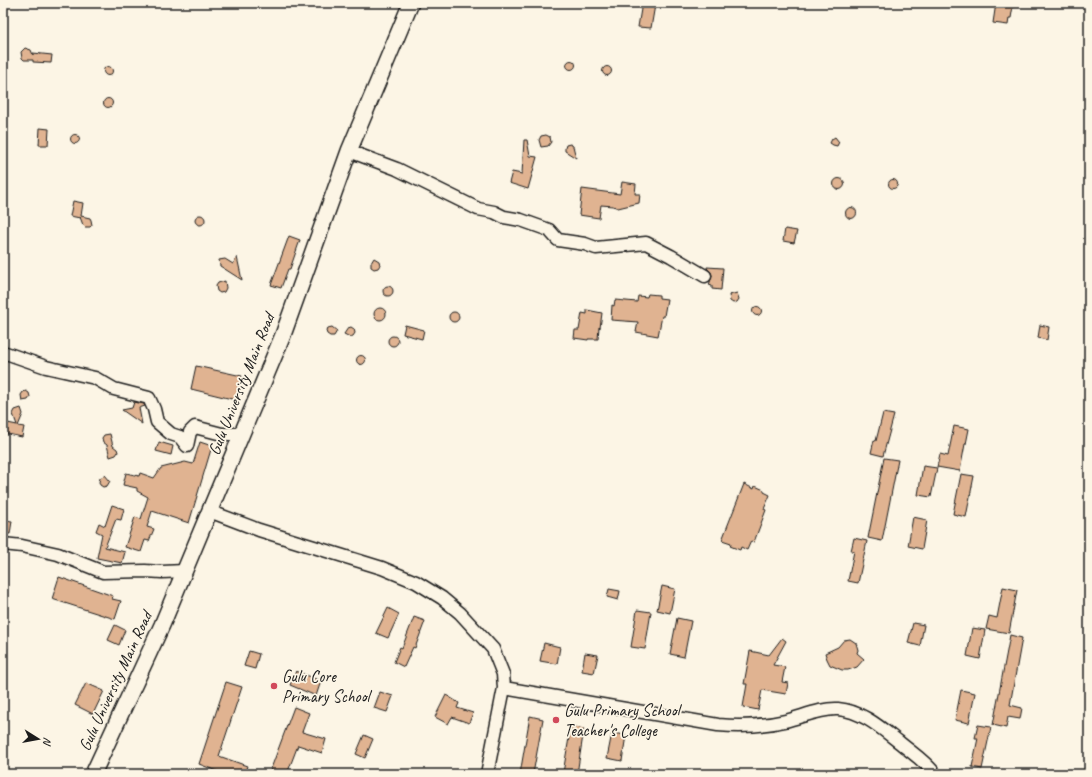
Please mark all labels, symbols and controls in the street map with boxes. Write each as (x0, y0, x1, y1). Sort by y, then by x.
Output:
street label: Gulu University Main Road (203, 308, 280, 458)
street label: Gulu University Main Road (74, 606, 158, 754)
place label: Gulu Core Primary School (282, 666, 372, 707)
marker: Gulu Core Primary School (269, 681, 279, 691)
place label: Gulu Primary School Teacher's College (564, 700, 682, 741)
marker: Gulu Primary School Teacher's College (551, 715, 561, 725)
north arrow (18, 719, 58, 759)
text: N (40, 736, 55, 748)

